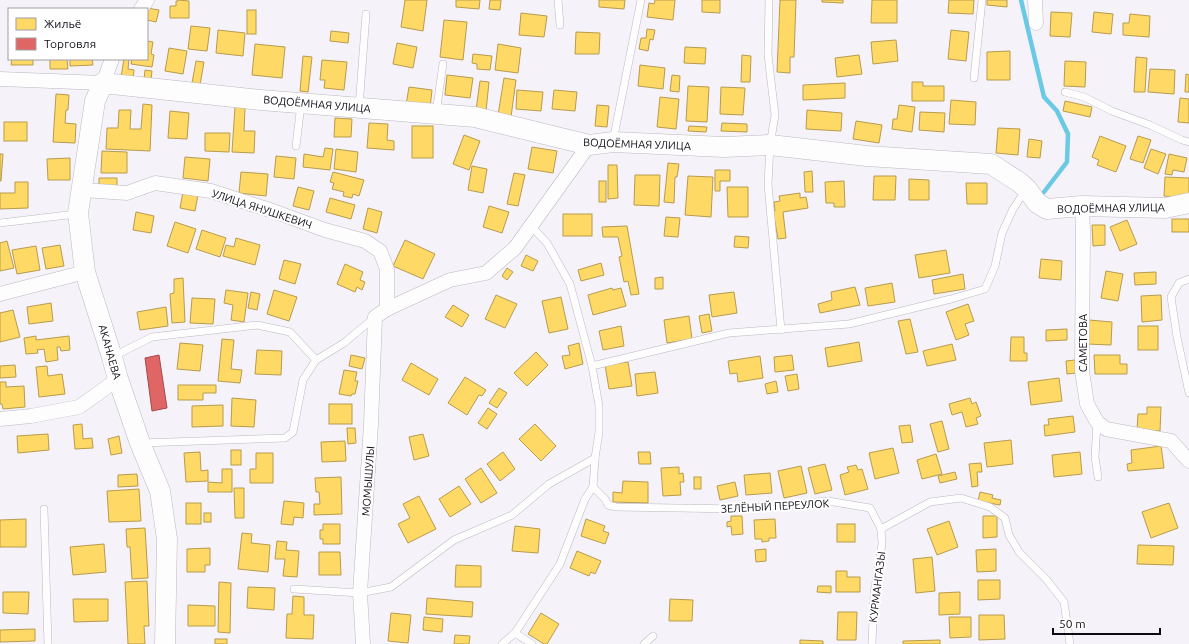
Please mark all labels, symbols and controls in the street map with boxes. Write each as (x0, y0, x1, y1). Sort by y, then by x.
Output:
legend (8, 8, 148, 60)
text: Жильё (44, 17, 81, 30)
text: Торговля (44, 37, 96, 50)
street label: ВОДОЁМНАЯ УЛИЦА (263, 93, 372, 115)
street label: ВОДОЁМНАЯ УЛИЦА (583, 136, 692, 152)
street label: УЛИЦА ЯНУШКЕВИЧ (210, 187, 314, 231)
street label: ВОДОЁМНАЯ УЛИЦА (1057, 201, 1166, 215)
street label: САМЕТОВА (1077, 313, 1089, 372)
street label: АКАНАЕВА (96, 323, 124, 382)
street label: МОМЫШУЛЫ (360, 446, 376, 516)
street label: ЗЕЛЁНЫЙ ПЕРЕУЛОК (721, 497, 830, 515)
street label: КУРМАНГАЗЫ (867, 551, 887, 623)
scale bar (1053, 610, 1160, 636)
text: 50 m (1059, 617, 1086, 630)

